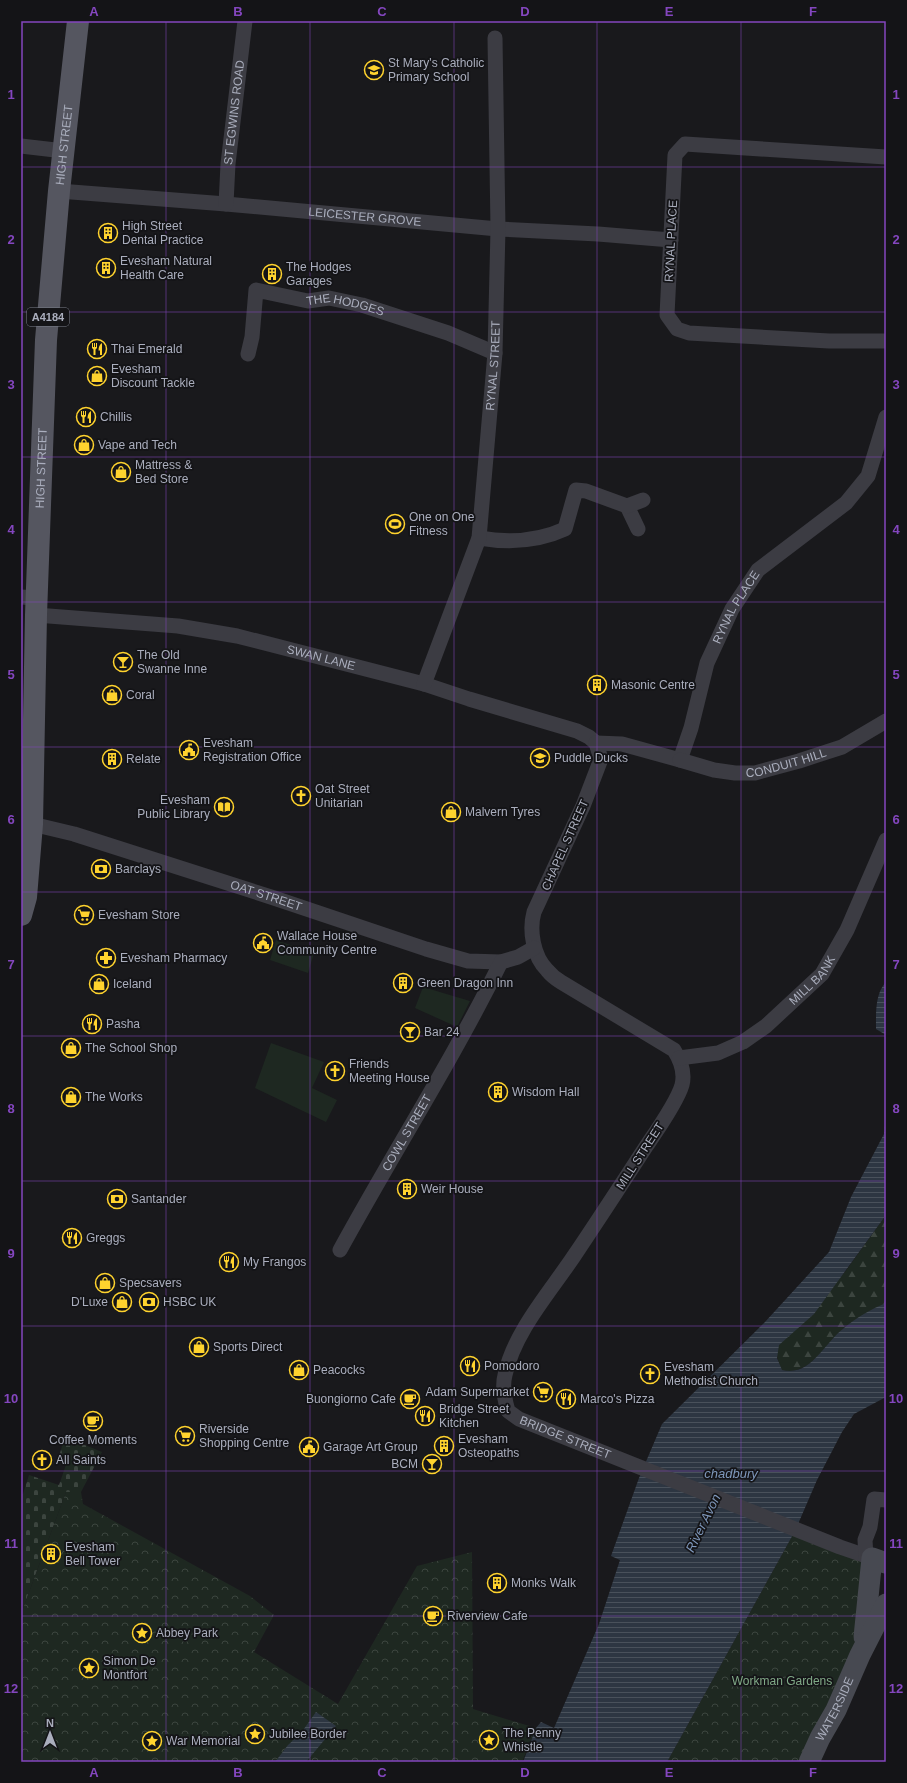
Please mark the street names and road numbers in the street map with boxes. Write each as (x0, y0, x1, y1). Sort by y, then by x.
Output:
street label: ST EGWINS ROAD (221, 59, 247, 165)
street label: HIGH STREET (53, 103, 76, 186)
street label: RYNAL PLACE (662, 200, 680, 282)
street label: LEICESTER GROVE (308, 205, 422, 229)
street label: THE HODGES (306, 291, 386, 319)
road number: A4184 (27, 308, 69, 326)
street label: RYNAL STREET (483, 320, 503, 411)
street label: HIGH STREET (33, 427, 50, 509)
street label: RYNAL PLACE (710, 568, 763, 646)
street label: SWAN LANE (285, 642, 357, 673)
street label: CONDUIT HILL (746, 745, 828, 780)
street label: CHAPEL STREET (539, 797, 592, 893)
street label: OAT STREET (229, 878, 304, 914)
street label: MILL BANK (786, 953, 838, 1008)
street label: COWL STREET (379, 1091, 435, 1174)
street label: MILL STREET (613, 1119, 667, 1192)
street label: BRIDGE STREET (518, 1413, 613, 1462)
street label: WATERSIDE (813, 1675, 857, 1744)

